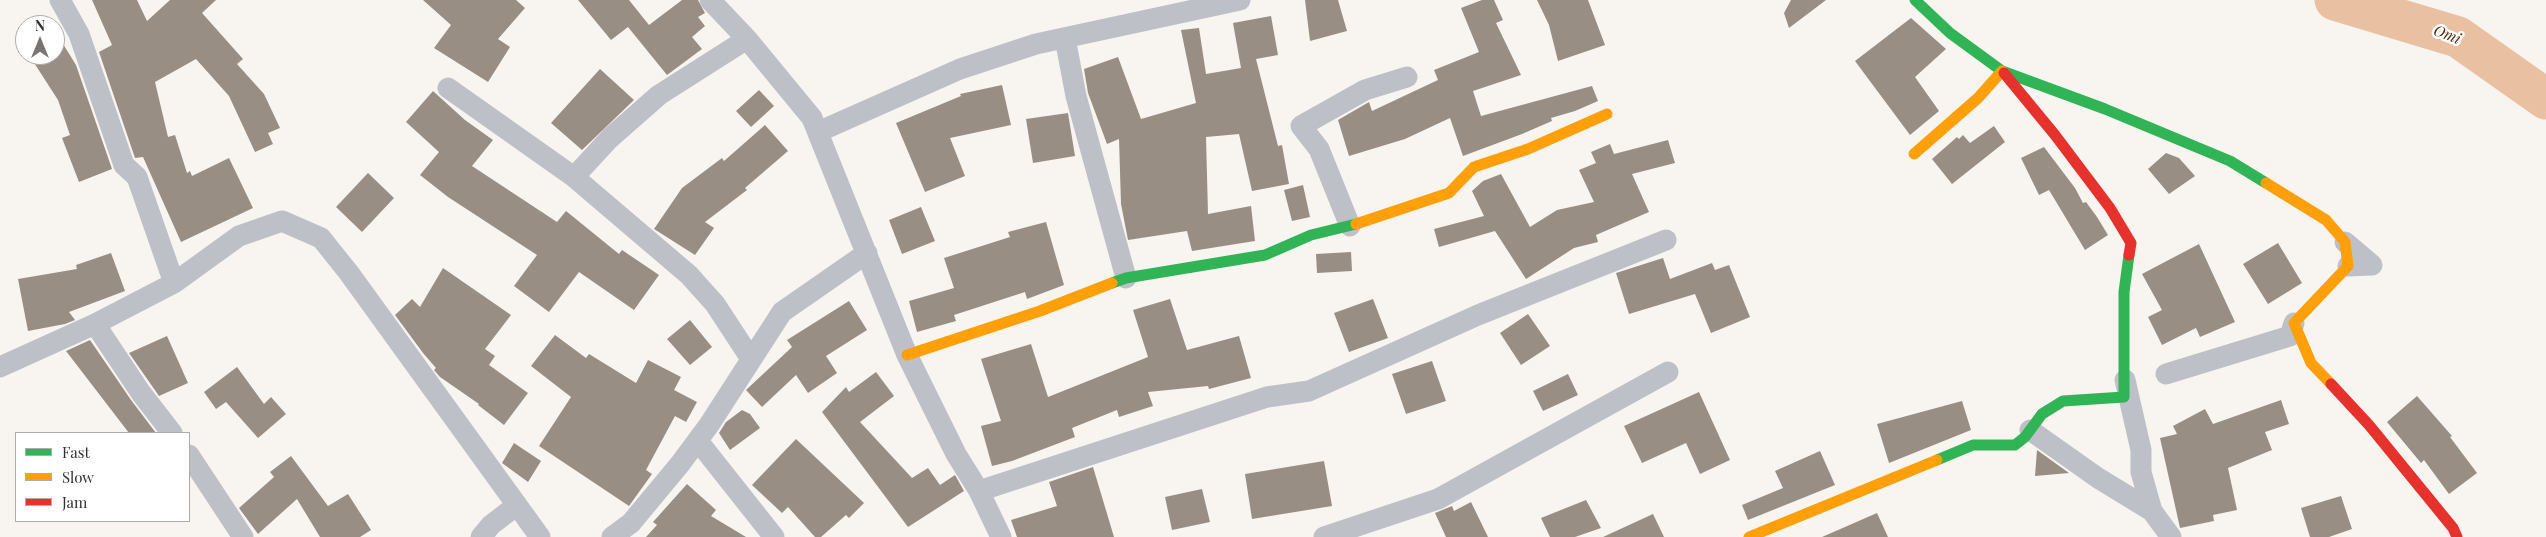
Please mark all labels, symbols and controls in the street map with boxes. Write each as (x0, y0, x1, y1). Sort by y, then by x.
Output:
north arrow (15, 15, 65, 65)
text: N (35, 16, 45, 35)
water label: Omi (2431, 22, 2463, 48)
legend (15, 432, 190, 522)
text: Fast (62, 442, 90, 462)
text: Slow (62, 467, 94, 487)
text: Jam (62, 492, 87, 512)

